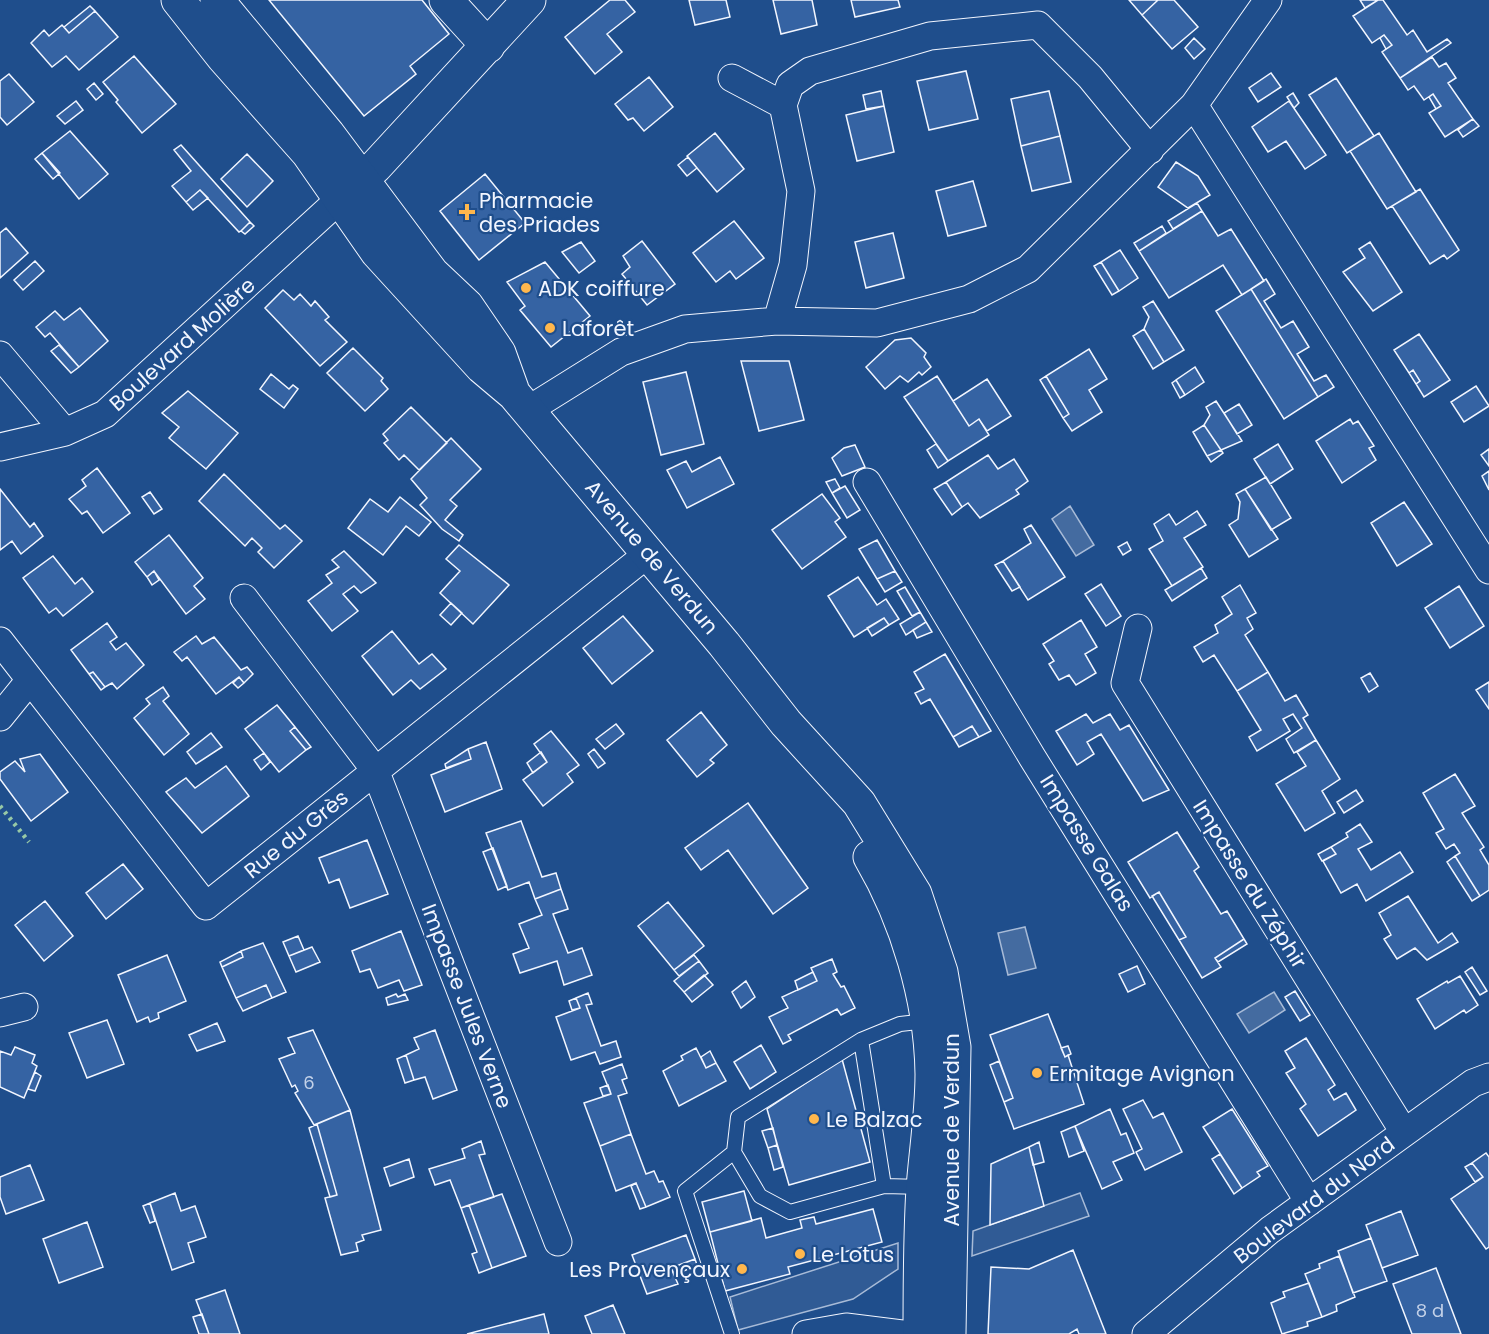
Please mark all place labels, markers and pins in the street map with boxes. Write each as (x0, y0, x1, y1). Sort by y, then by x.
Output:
place label: Pharmacie des Priades (479, 186, 600, 239)
marker: Pharmacie des Priades (460, 205, 474, 219)
place label: ADK coiffure (538, 274, 665, 303)
marker: ADK coiffure (519, 281, 533, 295)
place label: Laforêt (562, 314, 634, 343)
marker: Laforêt (543, 321, 557, 335)
place label: Ermitage Avignon (1049, 1059, 1235, 1088)
marker: Ermitage Avignon (1030, 1066, 1044, 1080)
place label: Le Balzac (826, 1105, 922, 1134)
marker: Le Balzac (807, 1112, 821, 1126)
place label: Le Lotus (812, 1240, 894, 1269)
marker: Le Lotus (793, 1247, 807, 1261)
place label: Les Provençaux (569, 1255, 730, 1284)
marker: Les Provençaux (735, 1262, 749, 1276)

